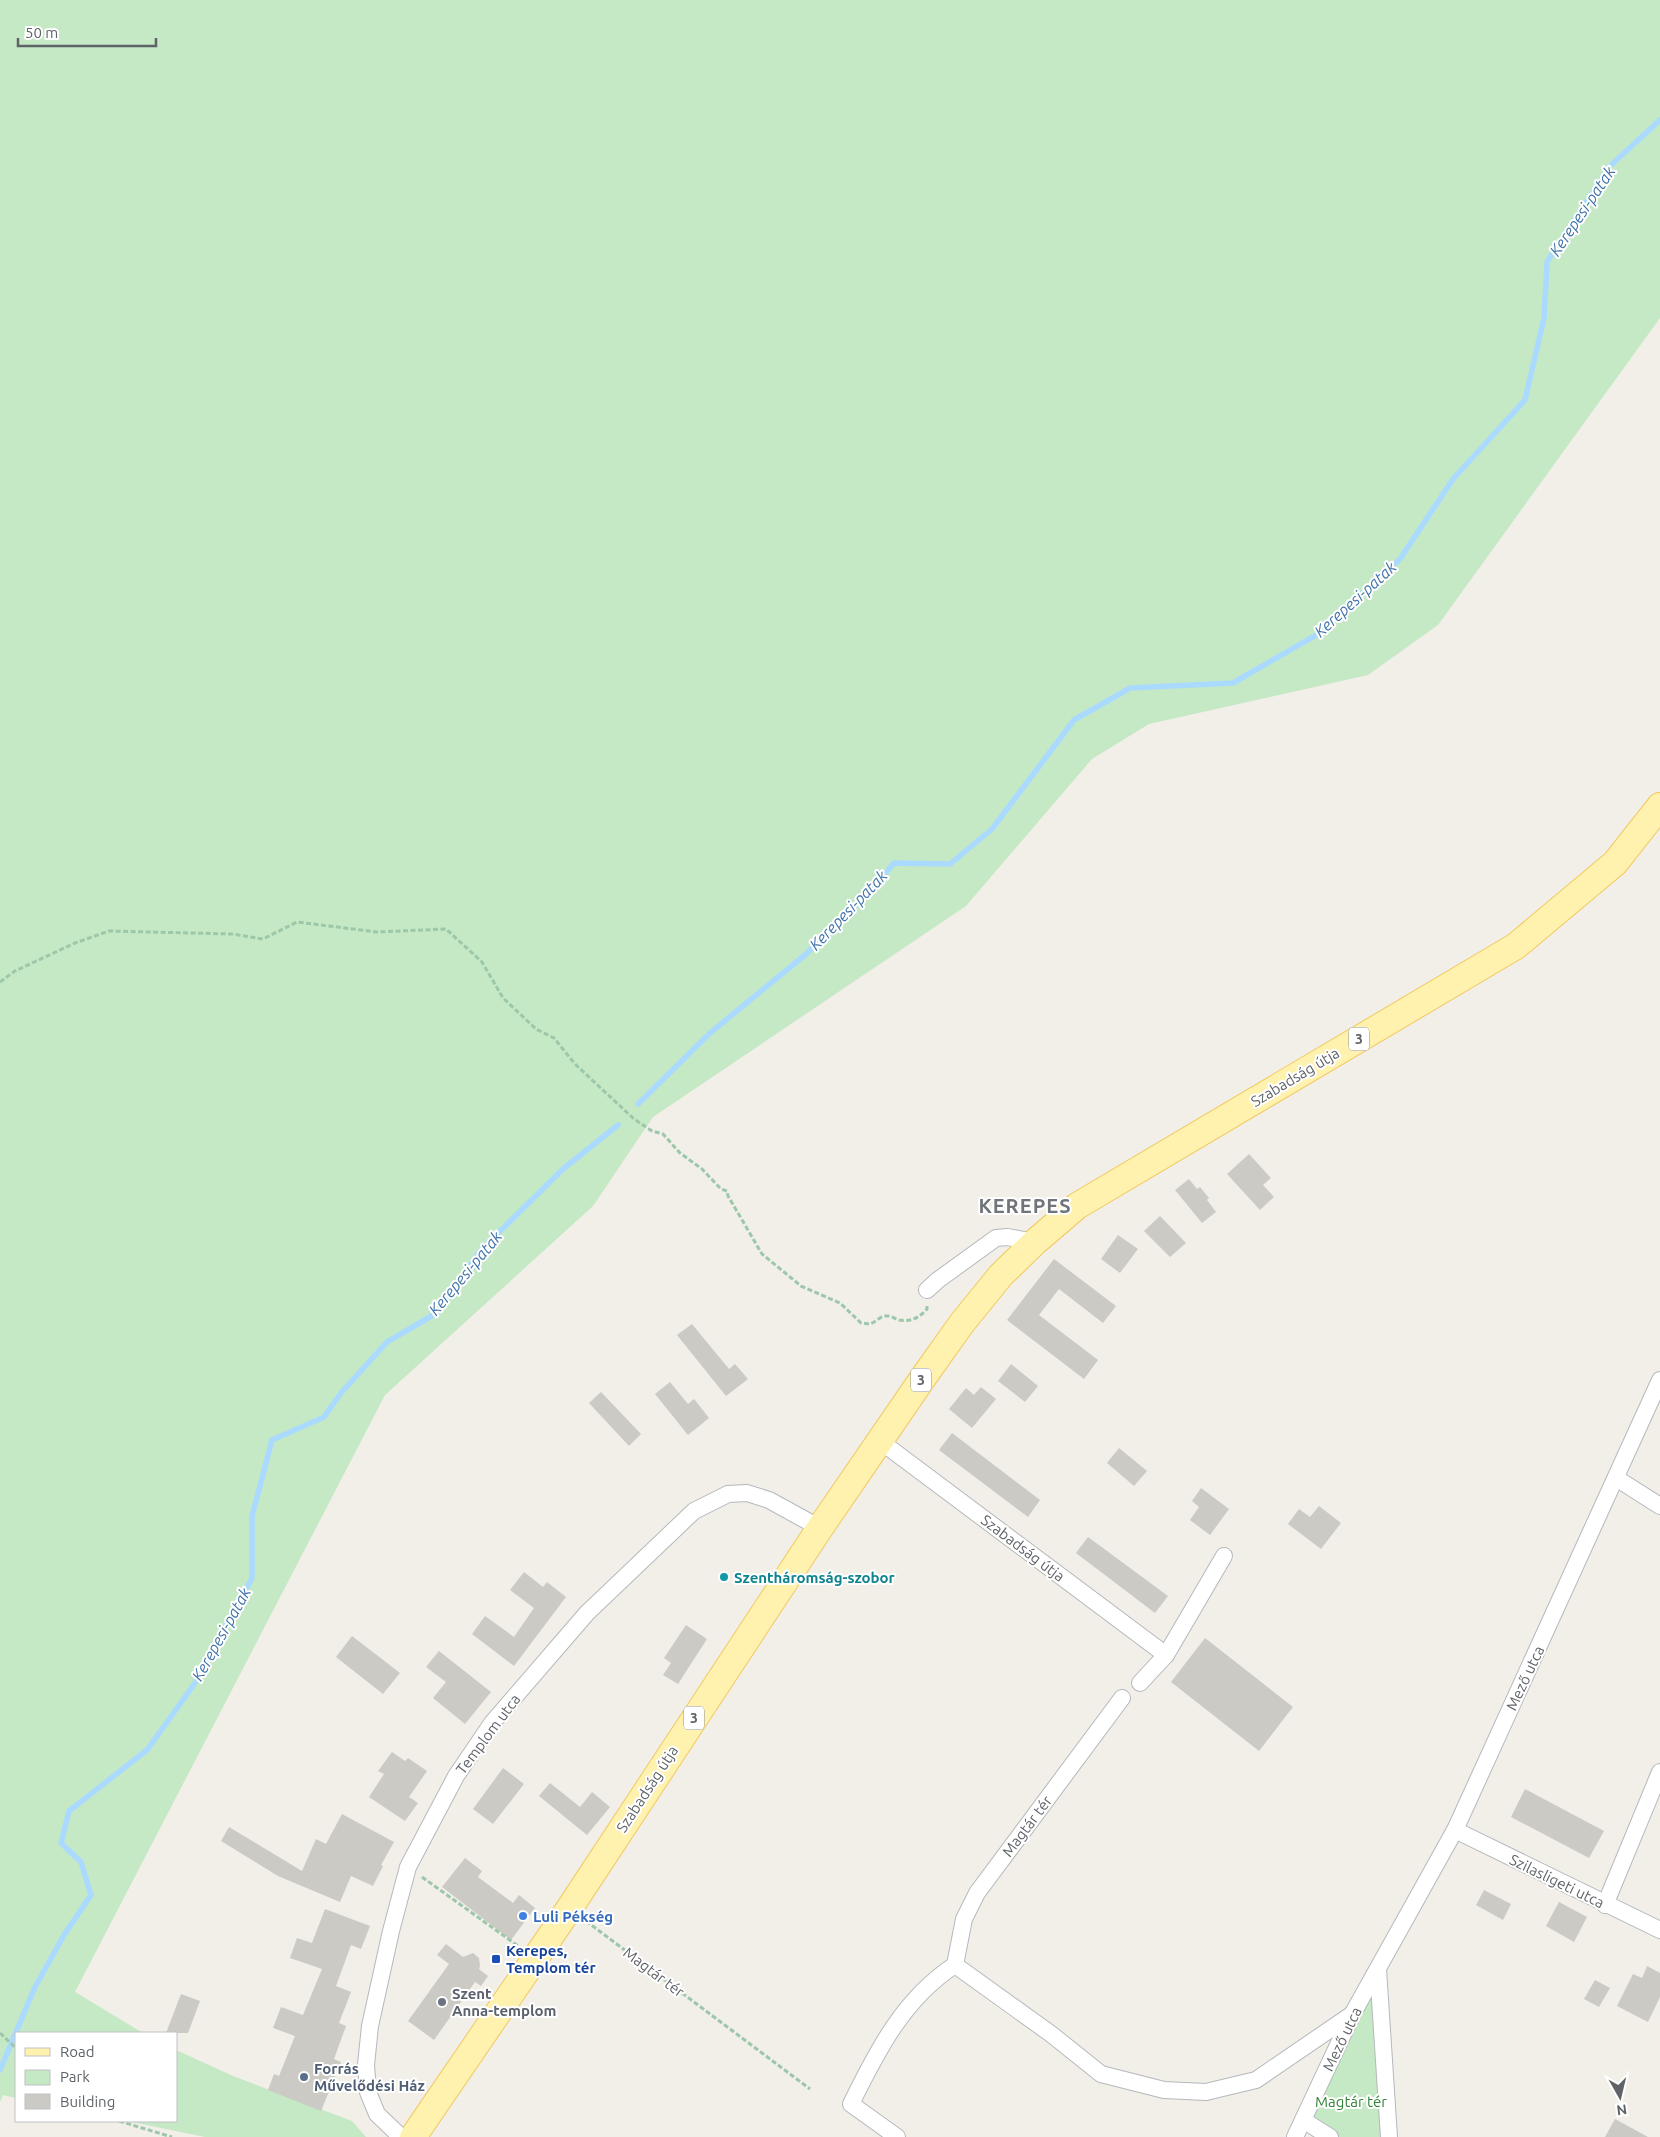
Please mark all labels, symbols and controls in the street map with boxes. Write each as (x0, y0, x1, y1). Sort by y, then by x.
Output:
scale bar (18, 15, 155, 47)
text: 50 m (25, 24, 58, 41)
water label: Kerepesi-patak (1545, 162, 1619, 259)
water label: Kerepesi-patak (1310, 557, 1400, 640)
water label: Kerepesi-patak (805, 866, 891, 954)
road number: 3 (1349, 1028, 1369, 1050)
street label: Szabadság útja (1248, 1044, 1342, 1110)
district label: KEREPES (978, 1194, 1072, 1217)
water label: Kerepesi-patak (425, 1227, 506, 1319)
road number: 3 (911, 1368, 931, 1392)
street label: Szabadság útja (978, 1511, 1068, 1585)
place label: Szentháromság-szobor (734, 1569, 896, 1586)
marker: Szentháromság-szobor (718, 1571, 730, 1583)
water label: Kerepesi-patak (188, 1584, 254, 1684)
street label: Mező utca (1503, 1643, 1547, 1713)
street label: Templom utca (452, 1691, 524, 1777)
road number: 3 (684, 1706, 704, 1730)
street label: Szabadság útja (613, 1743, 681, 1835)
street label: Magtár tér (999, 1792, 1056, 1860)
street label: Szilasligeti utca (1507, 1851, 1607, 1911)
place label: Luli Pékség (533, 1908, 613, 1925)
marker: Luli Pékség (517, 1910, 529, 1922)
place label: Kerepes, Templom tér (506, 1942, 596, 1976)
street label: Magtár tér (620, 1944, 688, 2001)
marker: Kerepes, Templom tér (490, 1953, 502, 1965)
place label: Szent Anna-templom (452, 1985, 556, 2019)
marker: Szent Anna-templom (436, 1996, 448, 2008)
street label: Mező utca (1319, 2004, 1365, 2074)
legend (15, 2032, 178, 2122)
text: Road (60, 2043, 95, 2060)
place label: Forrás Művelődési Ház (314, 2060, 425, 2094)
text: Park (60, 2068, 90, 2085)
marker: Forrás Művelődési Ház (298, 2071, 310, 2083)
north arrow (1595, 2072, 1645, 2122)
text: Building (60, 2093, 115, 2110)
park label: Magtár tér (1315, 2093, 1387, 2110)
text: N (1616, 2101, 1628, 2119)

